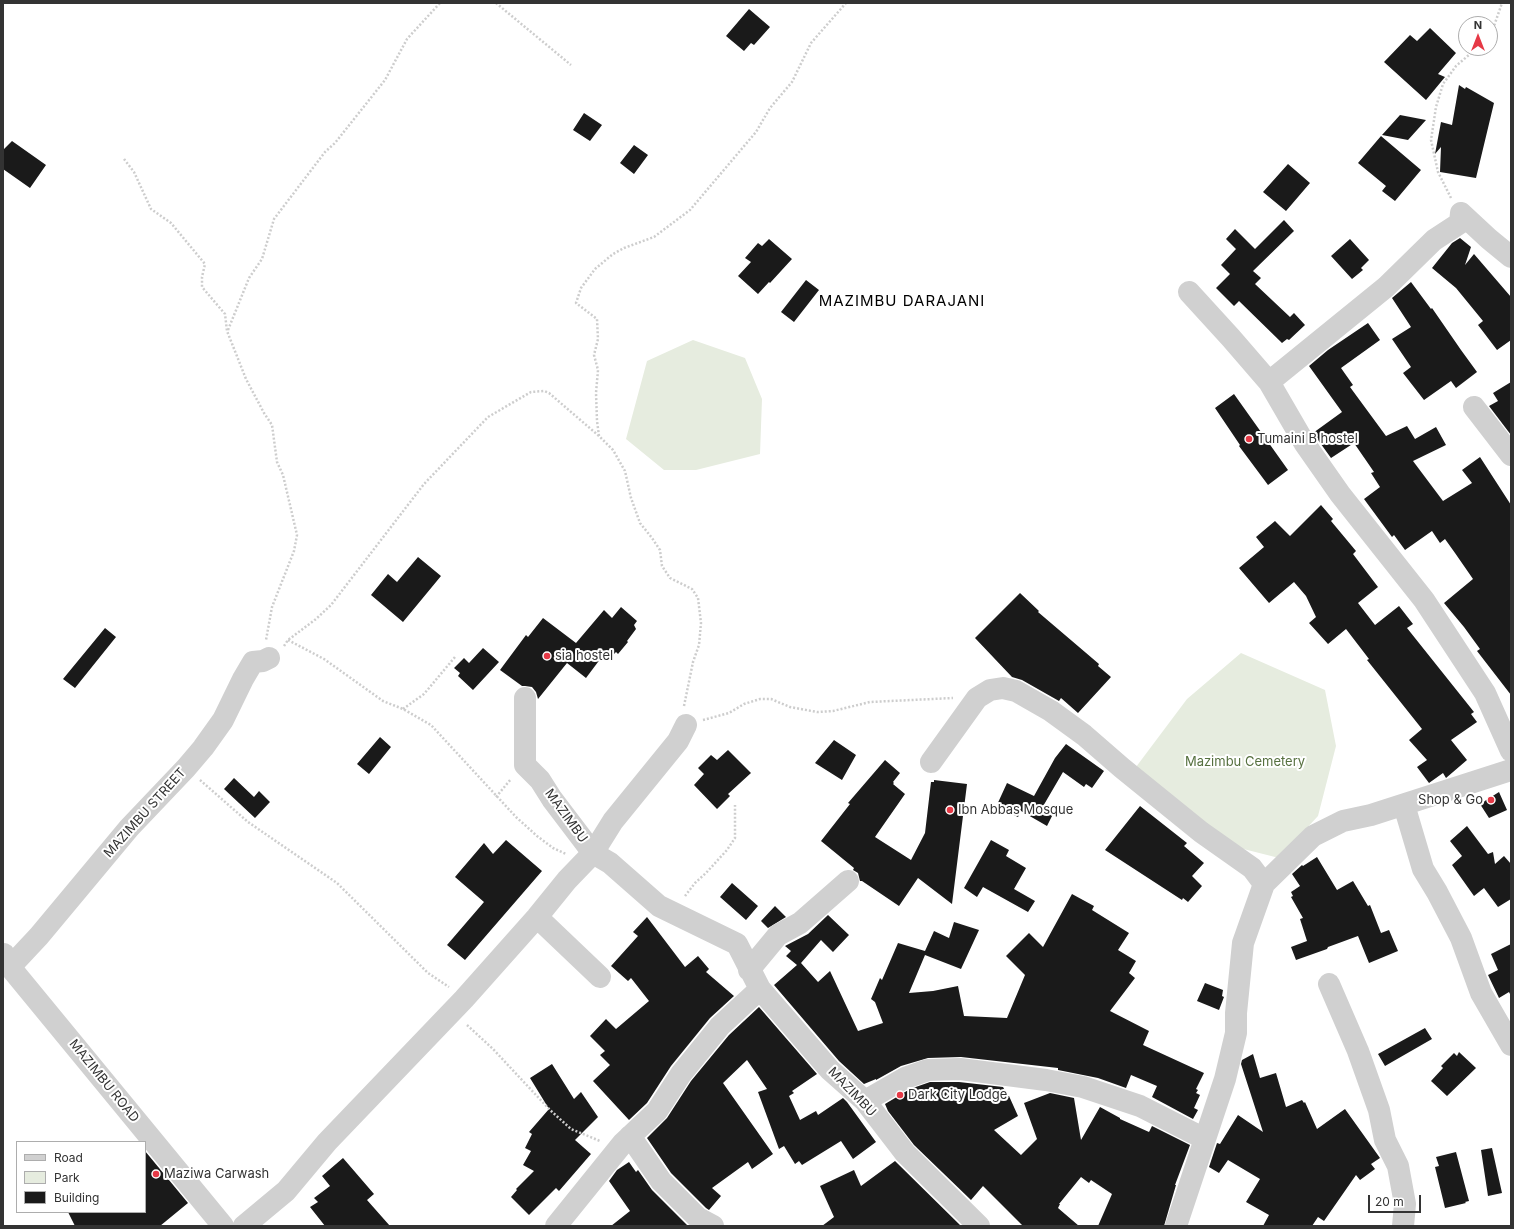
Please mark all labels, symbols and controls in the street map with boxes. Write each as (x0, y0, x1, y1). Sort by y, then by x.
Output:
north arrow (1458, 16, 1498, 56)
text: N (1474, 18, 1482, 32)
district label: MAZIMBU DARAJANI (819, 292, 985, 310)
place label: Tumaini B hostel (1257, 431, 1358, 447)
marker: Tumaini B hostel (1244, 434, 1254, 444)
place label: sia hostel (555, 648, 613, 664)
marker: sia hostel (542, 651, 552, 661)
park label: Mazimbu Cemetery (1185, 754, 1305, 770)
street label: MAZIMBU STREET (101, 765, 189, 861)
street label: MAZIMBU (541, 786, 591, 846)
place label: Shop & Go (1418, 792, 1483, 808)
marker: Shop & Go (1486, 795, 1496, 805)
place label: Ibn Abbas Mosque (958, 802, 1073, 818)
marker: Ibn Abbas Mosque (945, 805, 955, 815)
street label: MAZIMBU ROAD (66, 1036, 142, 1126)
street label: MAZIMBU (825, 1064, 879, 1120)
place label: Dark City Lodge (908, 1087, 1007, 1103)
marker: Dark City Lodge (895, 1090, 905, 1100)
legend (16, 1141, 146, 1213)
text: Road (54, 1150, 83, 1165)
place label: Maziwa Carwash (164, 1166, 269, 1182)
marker: Maziwa Carwash (151, 1169, 161, 1179)
text: Park (54, 1170, 80, 1185)
scale bar (1370, 1187, 1423, 1213)
text: Building (54, 1190, 99, 1205)
text: 20 m (1375, 1194, 1404, 1209)

